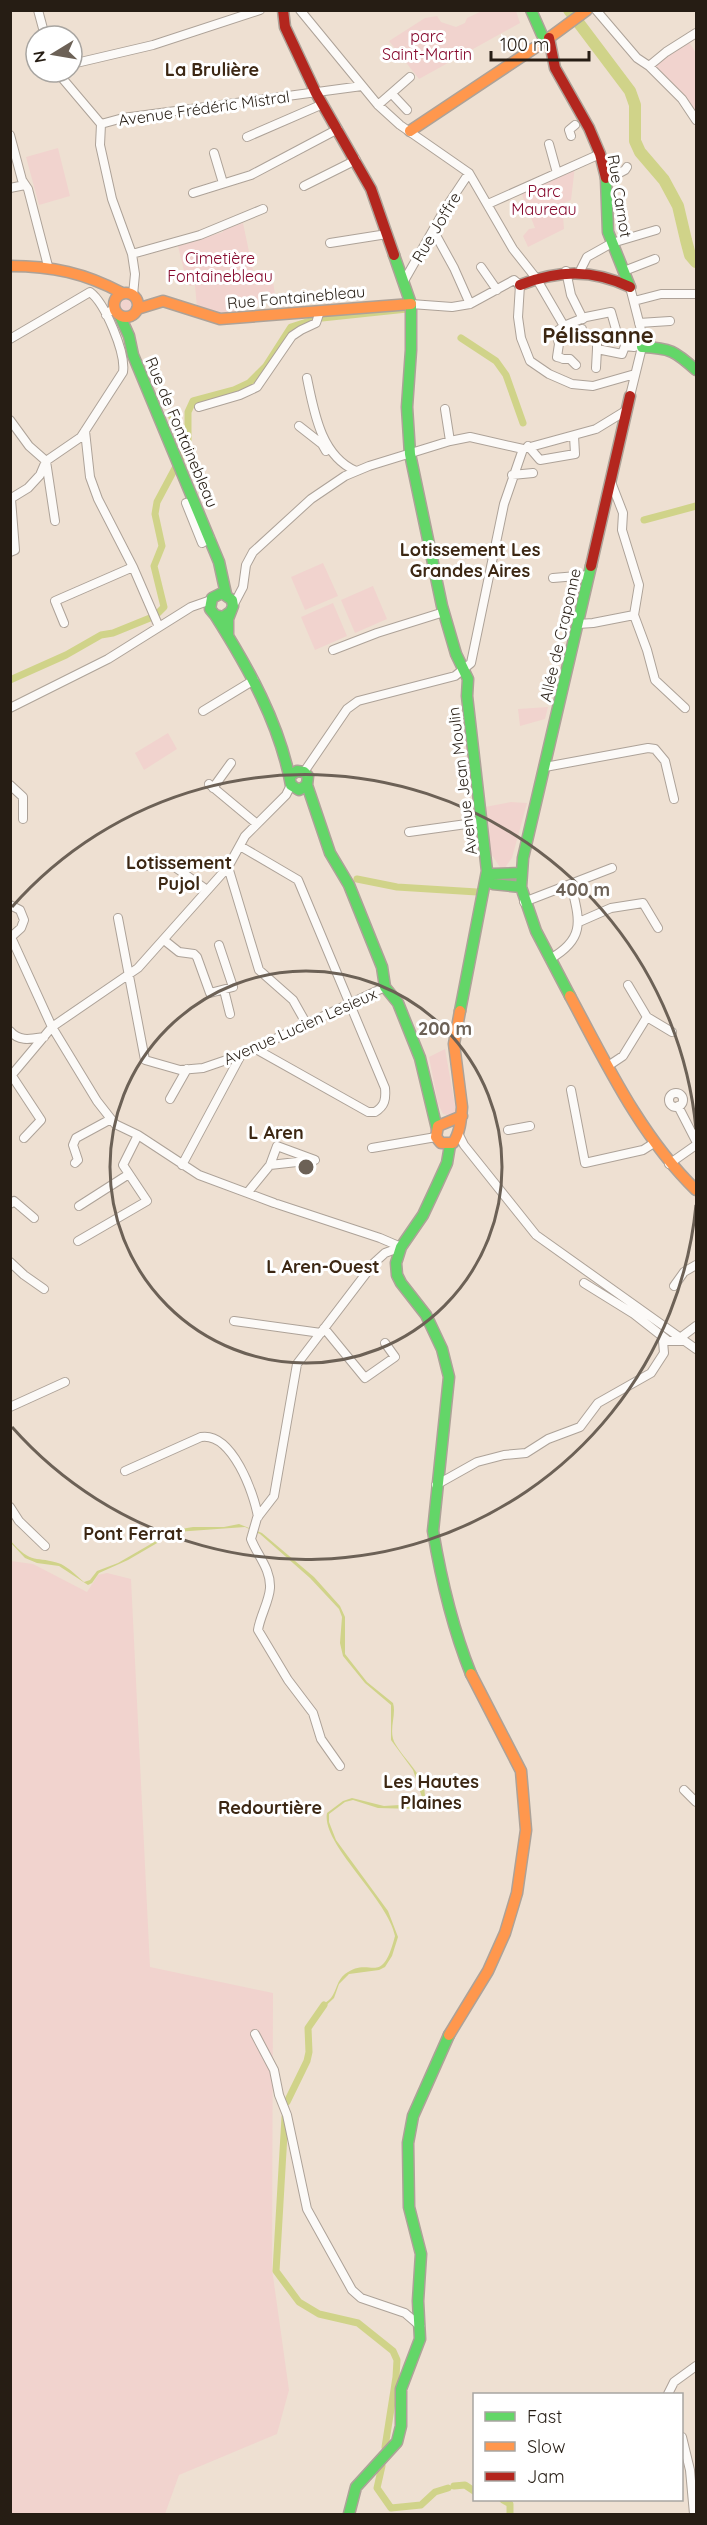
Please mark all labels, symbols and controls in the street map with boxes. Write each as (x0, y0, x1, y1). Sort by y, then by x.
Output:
north arrow (24, 24, 84, 84)
scale bar (491, 24, 588, 62)
park label: parc Saint-Martin (382, 26, 472, 64)
text: 100 m (500, 33, 549, 56)
text: N (28, 49, 50, 65)
district label: La Brulière (165, 58, 259, 81)
street label: Avenue Frédéric Mistral (117, 86, 291, 130)
street label: Rue Carnot (604, 153, 636, 239)
park label: Parc Maureau (511, 181, 577, 219)
street label: Rue Joffre (407, 188, 465, 266)
park label: Cimetière Fontainebleau (167, 248, 273, 286)
street label: Rue Fontainebleau (226, 281, 366, 313)
district label: Pélissanne (542, 321, 654, 349)
street label: Rue de Fontainebleau (141, 354, 223, 510)
district label: Lotissement Les Grandes Aires (400, 538, 541, 582)
street label: Allée de Craponne (535, 566, 585, 704)
street label: Avenue Jean Moulin (443, 706, 481, 856)
district label: Lotissement Pujol (126, 851, 232, 895)
text: 400 m (556, 878, 610, 901)
street label: Avenue Lucien Lesieux (220, 983, 380, 1069)
text: 200 m (418, 1017, 472, 1040)
district label: L Aren (248, 1121, 304, 1144)
centre of rings (296, 1157, 316, 1177)
district label: L Aren-Ouest (266, 1255, 380, 1278)
district label: Pont Ferrat (83, 1522, 183, 1545)
district label: Les Hautes Plaines (383, 1770, 479, 1814)
district label: Redourtière (218, 1796, 322, 1819)
legend (473, 2393, 683, 2501)
text: Fast (527, 2405, 562, 2428)
text: Slow (527, 2435, 565, 2458)
text: Jam (527, 2465, 565, 2488)

